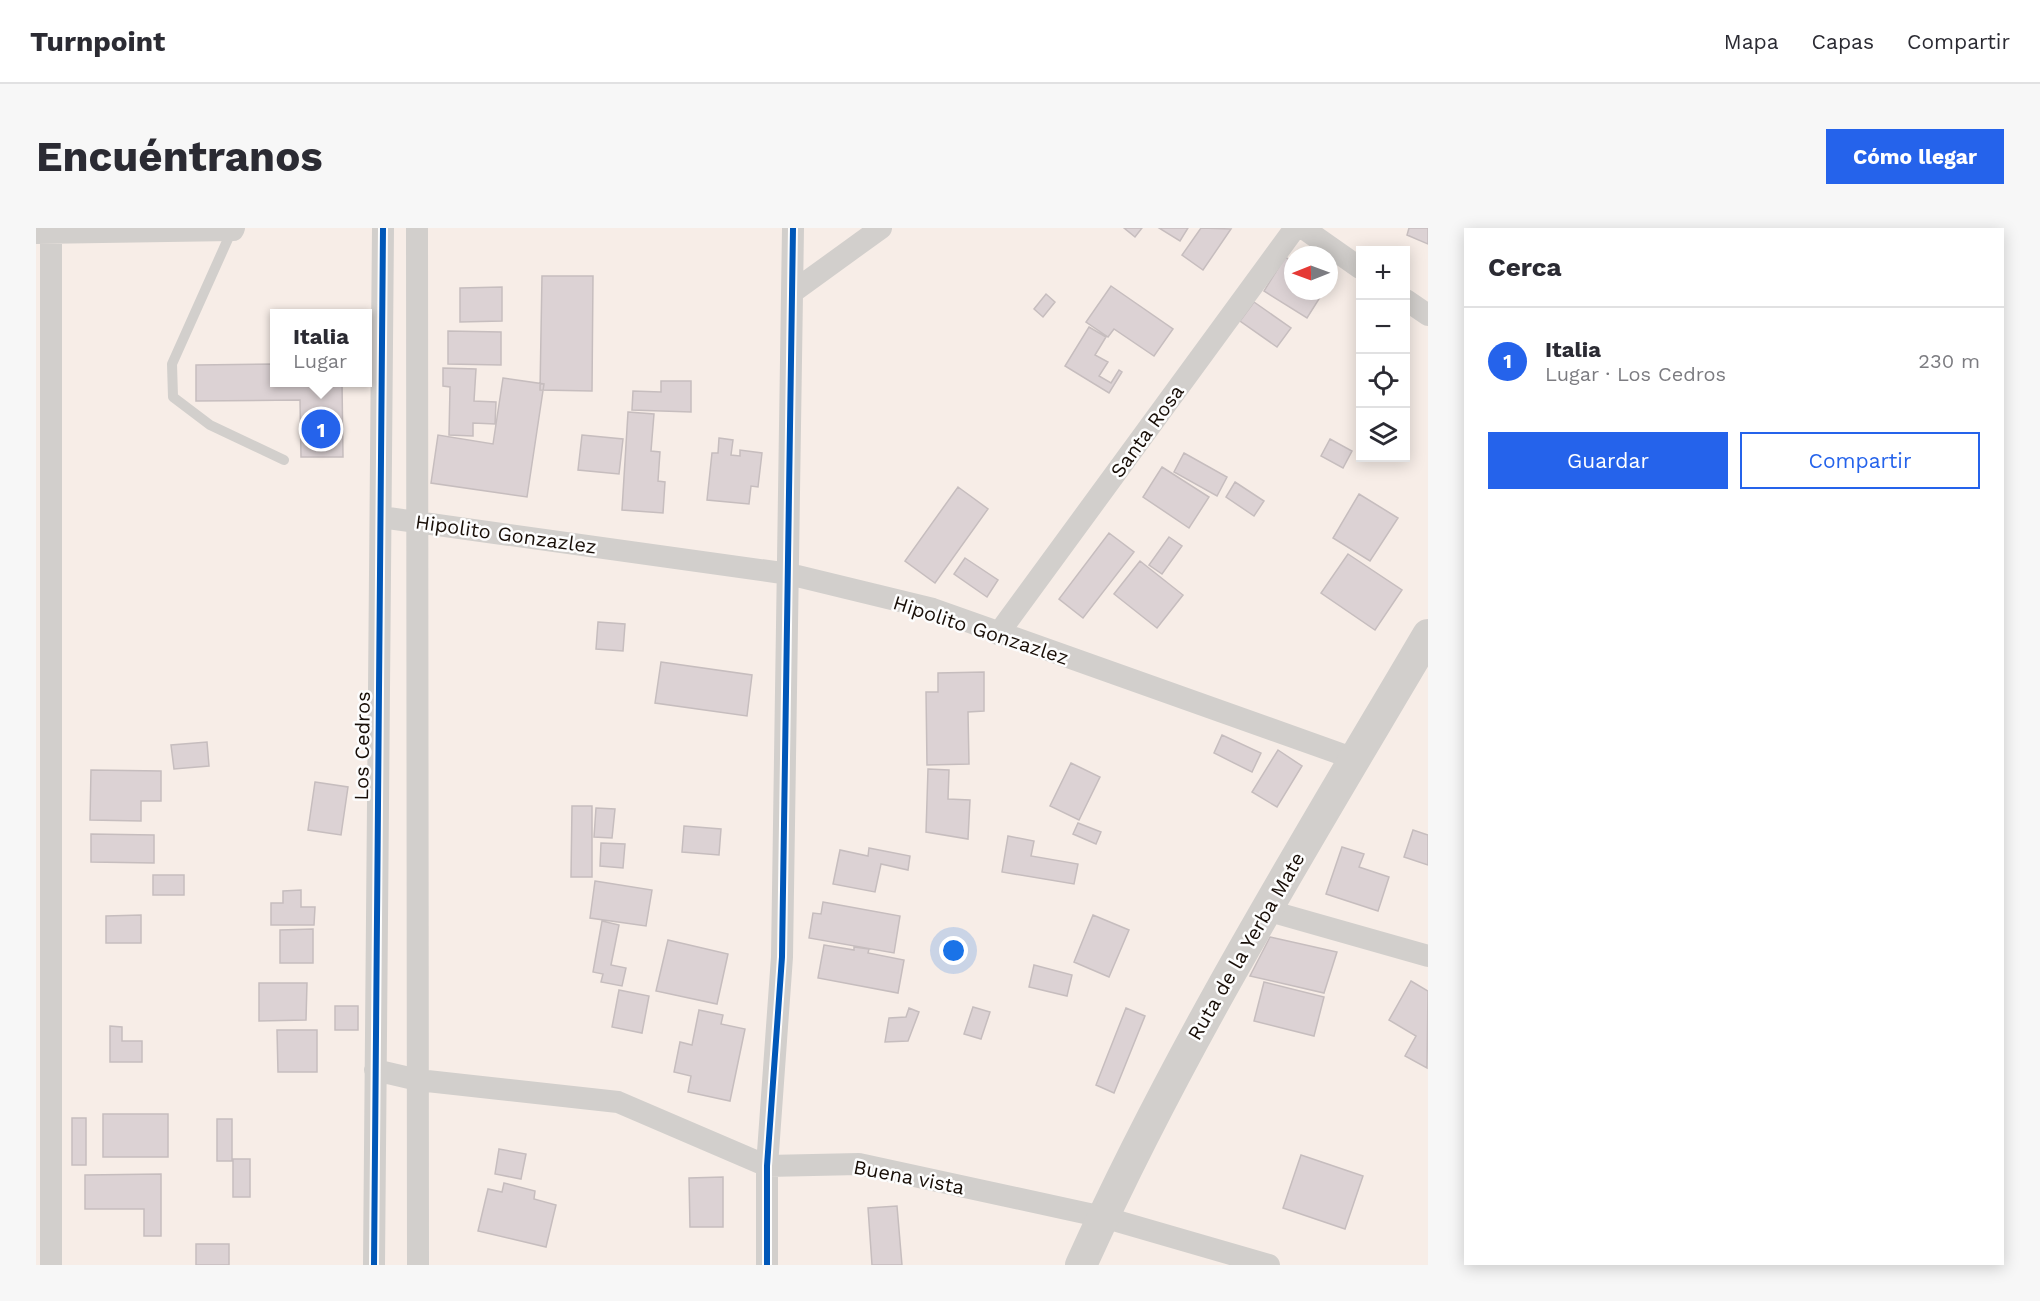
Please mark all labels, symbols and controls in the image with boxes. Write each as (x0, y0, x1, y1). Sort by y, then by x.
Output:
text: Turnpoint (30, 25, 165, 58)
text: Mapa (1724, 29, 1779, 54)
text: Capas (1812, 29, 1874, 54)
text: Compartir (1907, 29, 2010, 54)
button: Cómo llegar (1826, 129, 2004, 184)
text: Encuéntranos (36, 132, 323, 181)
north arrow (1284, 246, 1338, 300)
map controls (1356, 246, 1410, 462)
button: + (1356, 246, 1410, 300)
text: Cerca (1488, 252, 1562, 282)
button: − (1356, 300, 1410, 354)
popup (270, 309, 372, 387)
text: Italia (293, 324, 349, 349)
text: Italia (1545, 337, 1601, 362)
text: Lugar (293, 349, 347, 373)
text: 1 (1503, 349, 1512, 373)
text: 230 m (1918, 349, 1980, 373)
button: locate (1356, 354, 1410, 408)
text: Lugar · Los Cedros (1545, 362, 1726, 386)
street label: Santa Rosa (1105, 380, 1189, 482)
pin: 1 (302, 406, 340, 452)
button: layers (1356, 408, 1410, 462)
button: Guardar (1488, 432, 1728, 489)
button: Compartir (1740, 432, 1980, 489)
street label: Hipolito Gonzazlez (414, 509, 598, 559)
street label: Hipolito Gonzazlez (890, 590, 1072, 670)
street label: Los Cedros (349, 691, 375, 801)
street label: Ruta de la Yerba Mate (1182, 848, 1310, 1044)
your location (939, 936, 968, 965)
street label: Buena vista (852, 1154, 966, 1200)

